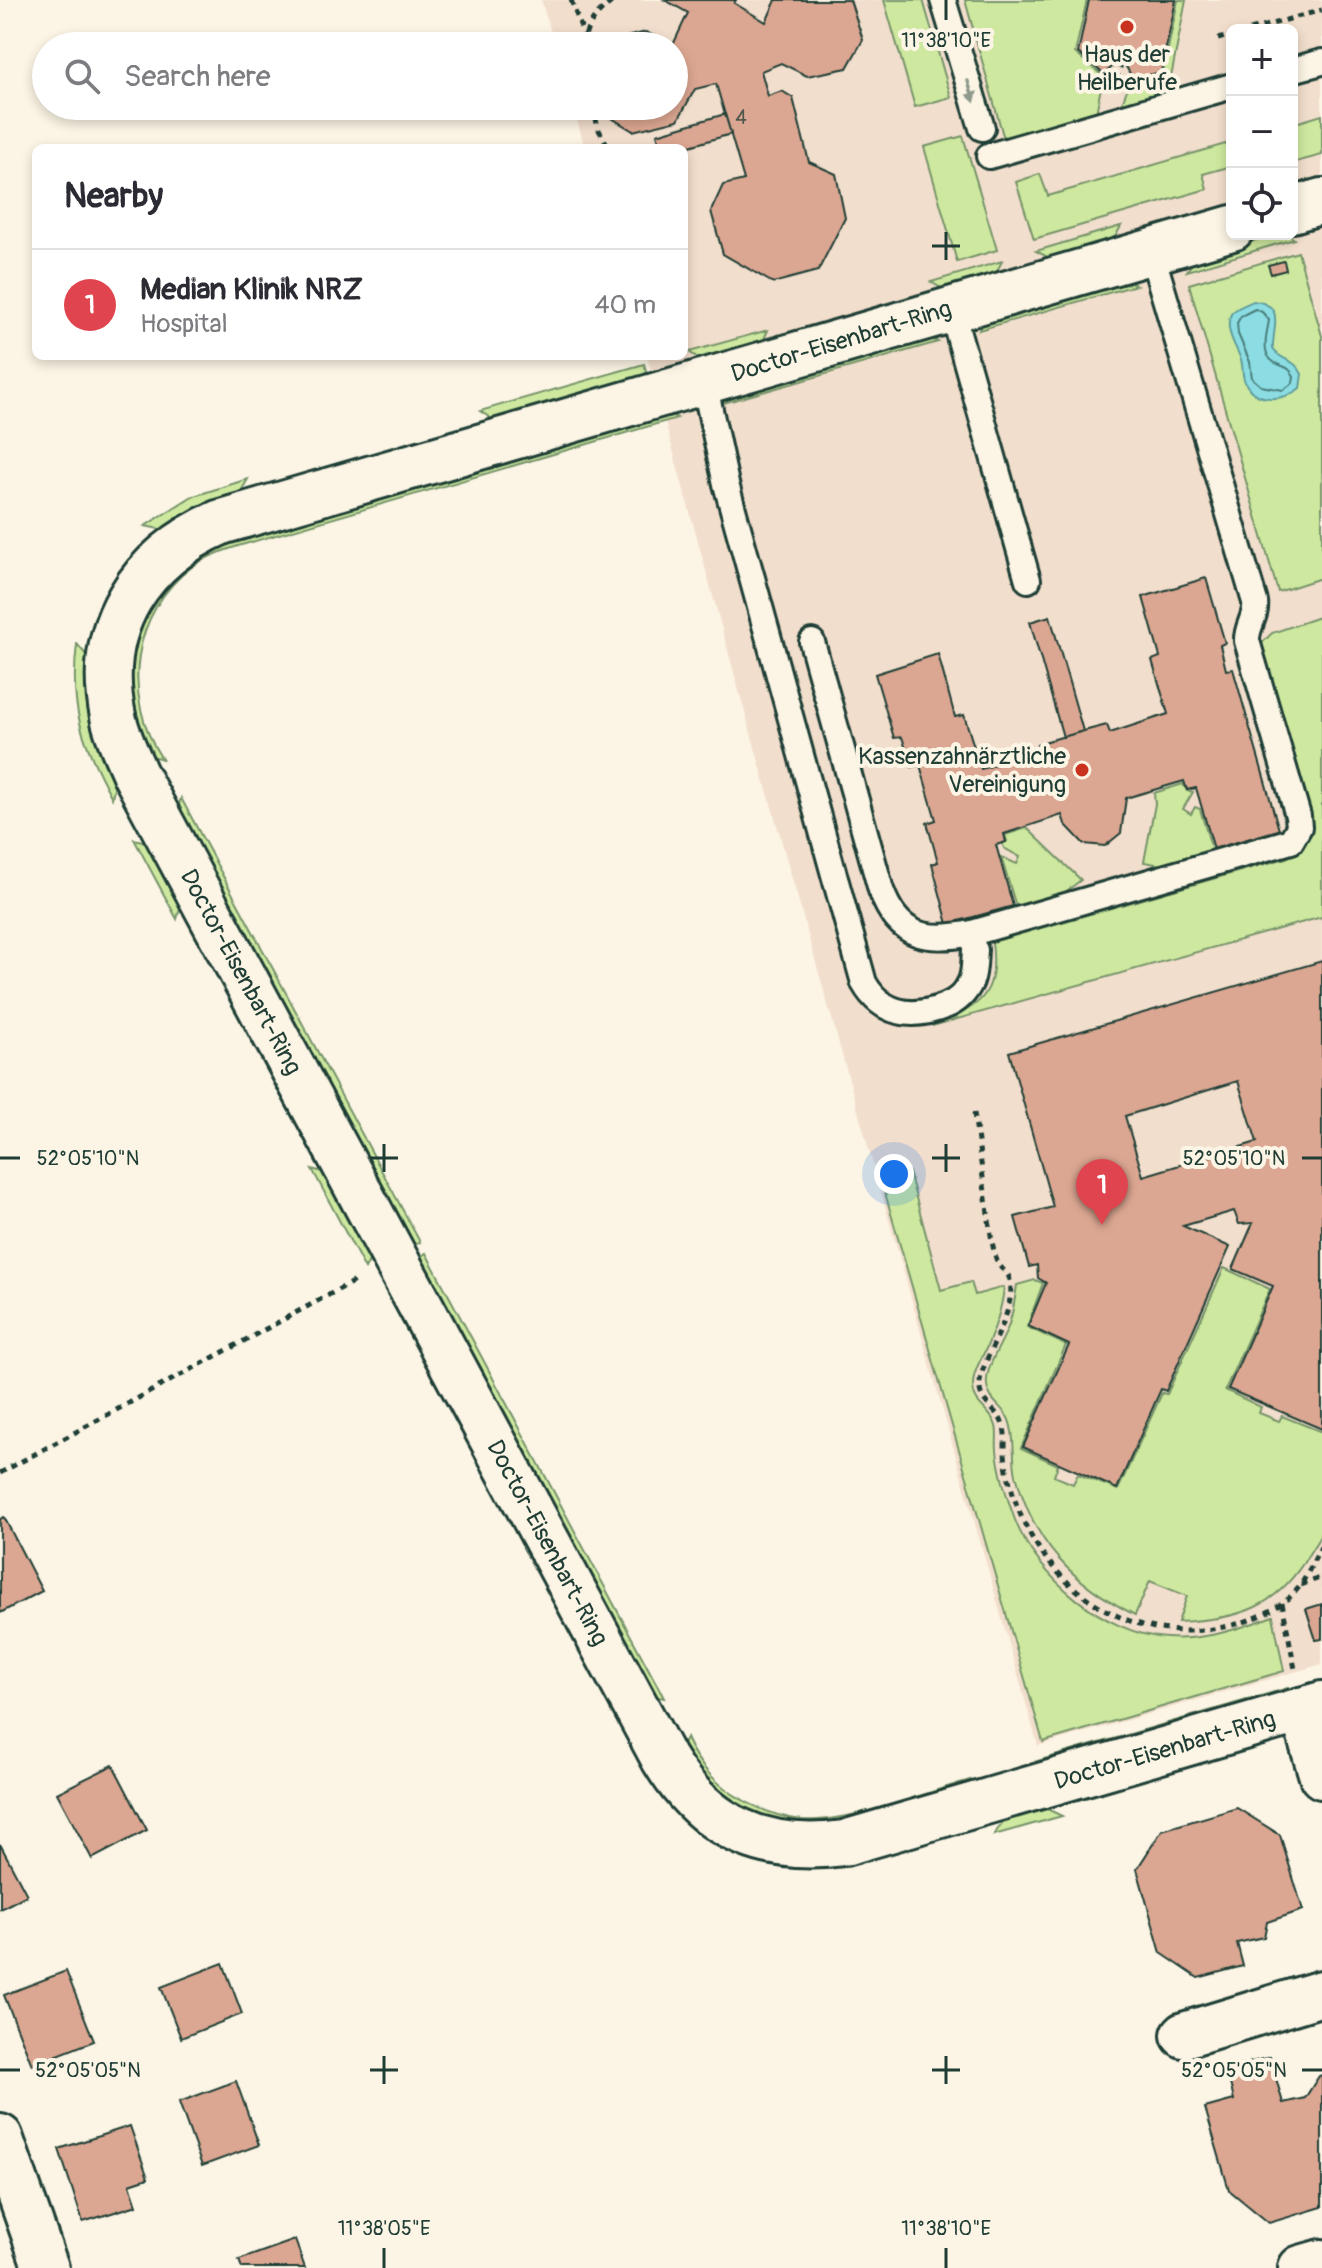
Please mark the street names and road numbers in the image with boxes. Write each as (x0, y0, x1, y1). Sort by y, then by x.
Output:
street label: Doctor-Eisenbart-Ring (727, 294, 955, 389)
street label: Doctor-Eisenbart-Ring (174, 864, 308, 1080)
street label: Doctor-Eisenbart-Ring (480, 1435, 614, 1651)
street label: Doctor-Eisenbart-Ring (1051, 1704, 1279, 1796)

